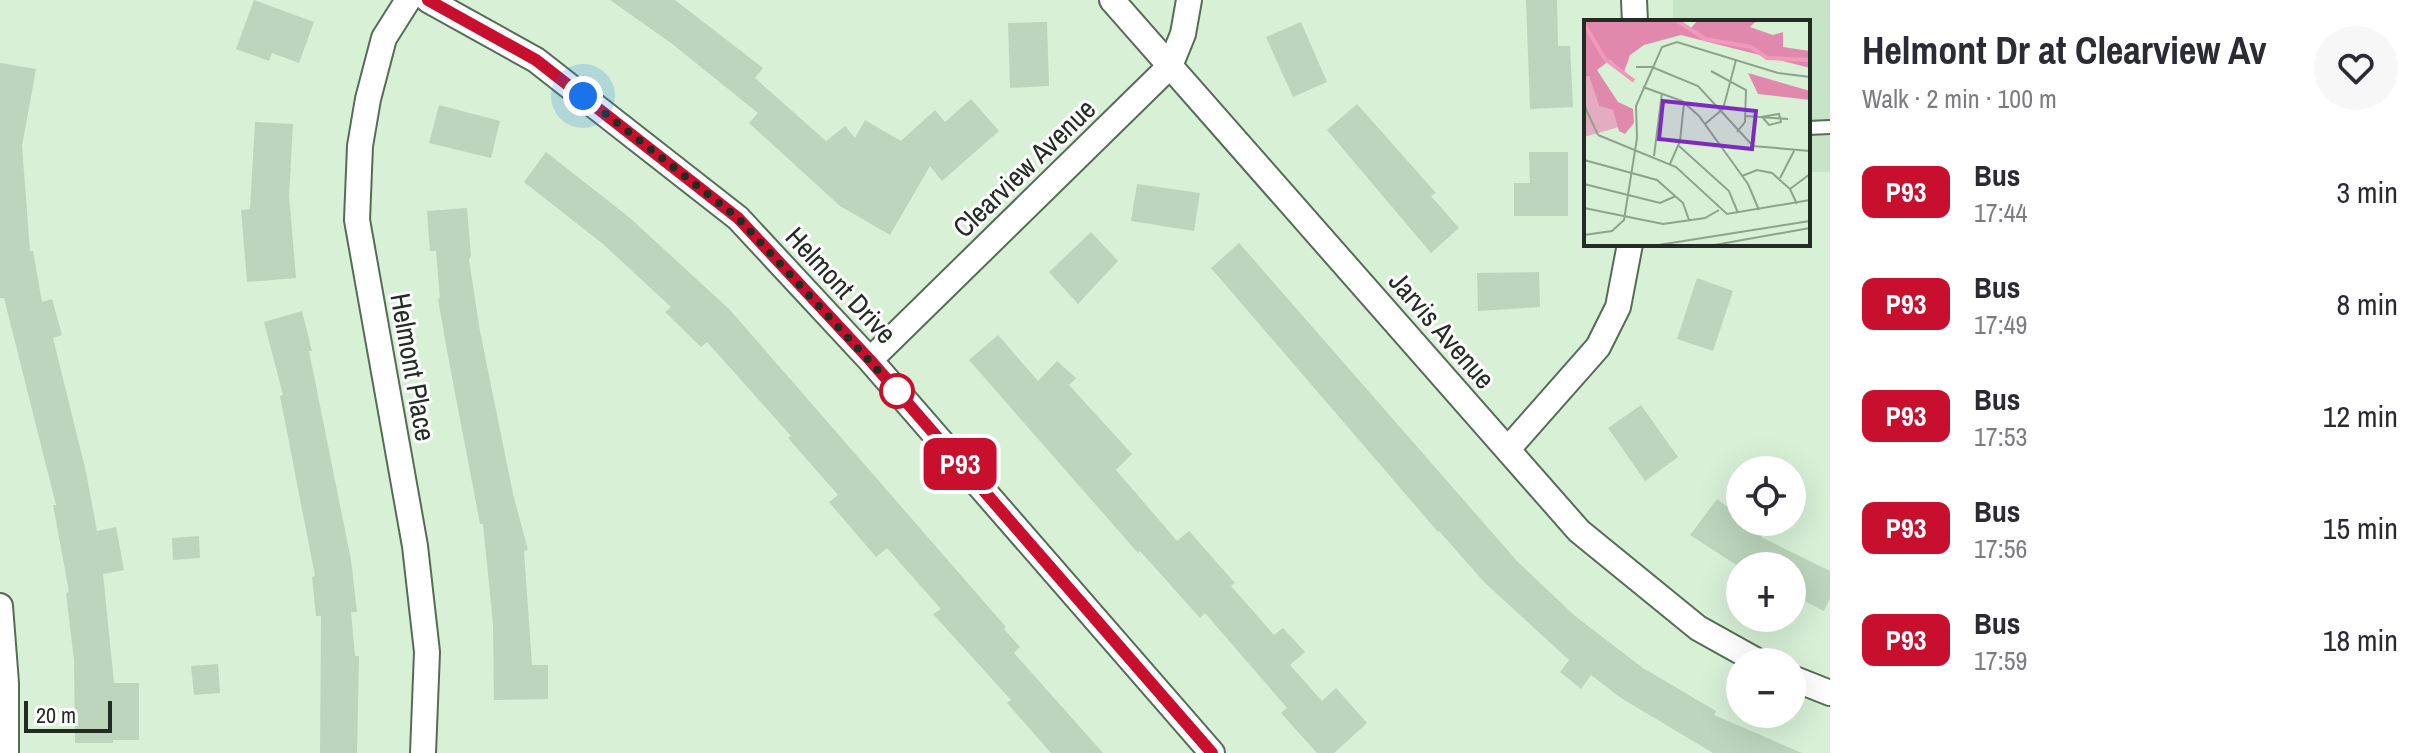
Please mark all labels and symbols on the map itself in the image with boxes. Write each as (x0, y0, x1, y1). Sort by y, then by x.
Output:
inset map (1584, 20, 1810, 246)
your location (563, 76, 603, 116)
street label: Clearview Avenue (944, 90, 1104, 246)
street label: Helmont Drive (777, 218, 905, 352)
street label: Jarvis Avenue (1380, 263, 1504, 397)
street label: Helmont Place (381, 290, 445, 444)
unlabelled marker (880, 374, 914, 408)
line badge: P93 (914, 438, 1006, 490)
scale bar (24, 697, 112, 733)

